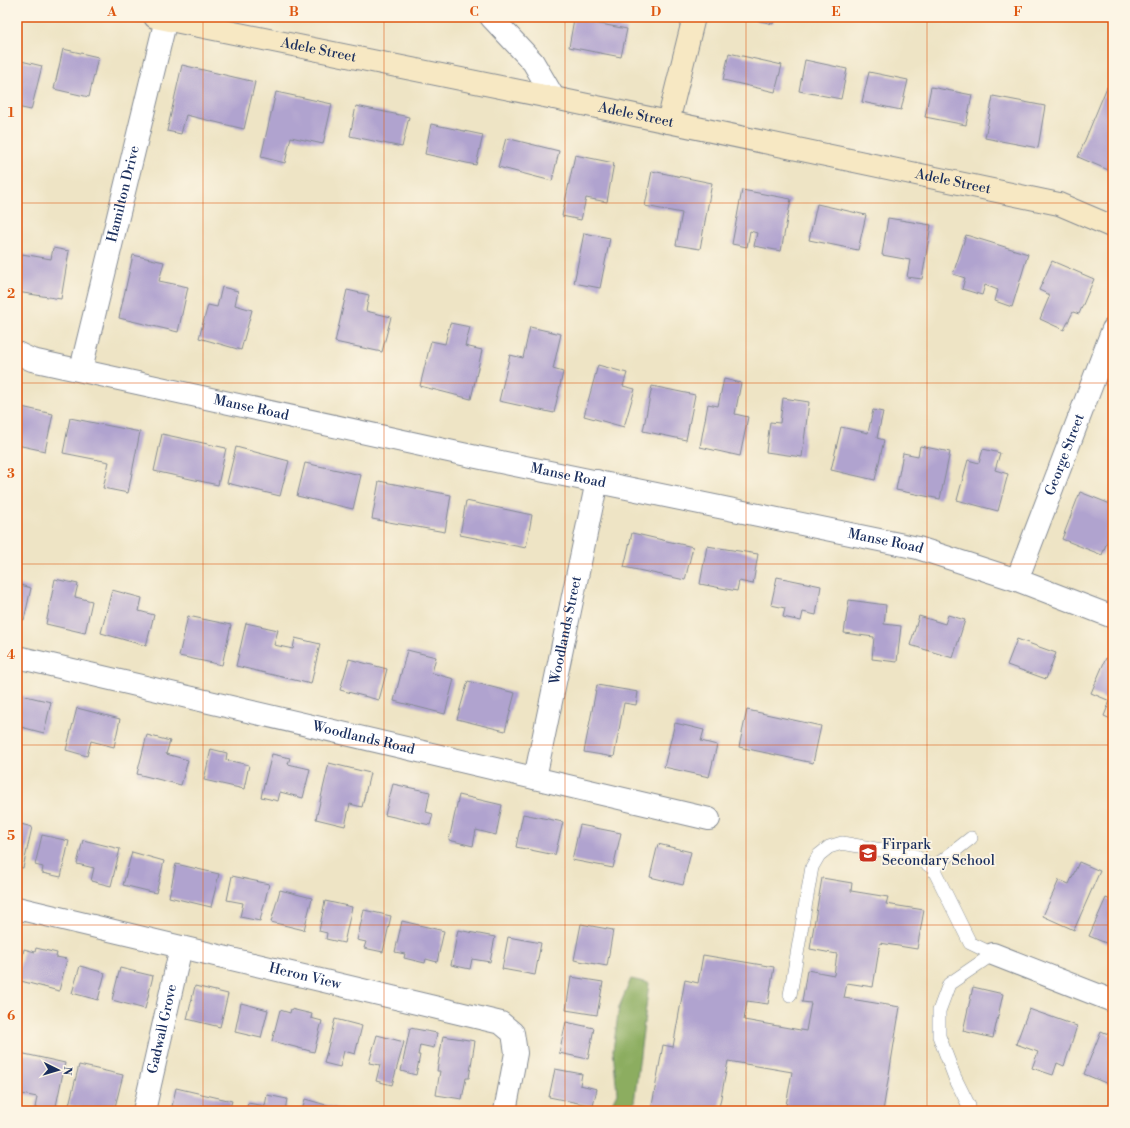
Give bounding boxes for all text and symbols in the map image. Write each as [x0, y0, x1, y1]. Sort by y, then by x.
text: A [106, 4, 117, 20]
text: B [289, 4, 299, 20]
text: C [469, 4, 479, 20]
text: D [651, 4, 661, 20]
text: E [831, 4, 841, 20]
text: F [1013, 4, 1023, 20]
street label: Adele Street [278, 34, 358, 67]
street label: Adele Street [596, 98, 675, 132]
text: 1 [8, 105, 15, 121]
street label: Hamilton Drive [103, 144, 144, 244]
street label: Adele Street [913, 165, 993, 198]
text: 2 [7, 286, 15, 302]
street label: Manse Road [212, 391, 291, 425]
street label: George Street [1041, 411, 1089, 498]
street label: Manse Road [529, 459, 607, 492]
text: 3 [7, 466, 15, 482]
street label: Manse Road [846, 525, 925, 558]
street label: Woodlands Street [546, 574, 586, 687]
text: 4 [7, 647, 16, 663]
street label: Woodlands Road [310, 717, 417, 759]
text: 5 [7, 828, 15, 844]
place label: Firpark Secondary School [882, 836, 995, 870]
school or university icon: Firpark Secondary School [857, 842, 879, 864]
street label: Heron View [267, 959, 343, 994]
street label: Gadwall Grove [144, 983, 181, 1076]
text: 6 [7, 1008, 15, 1024]
north arrow [38, 1050, 78, 1090]
text: N [60, 1066, 74, 1076]

